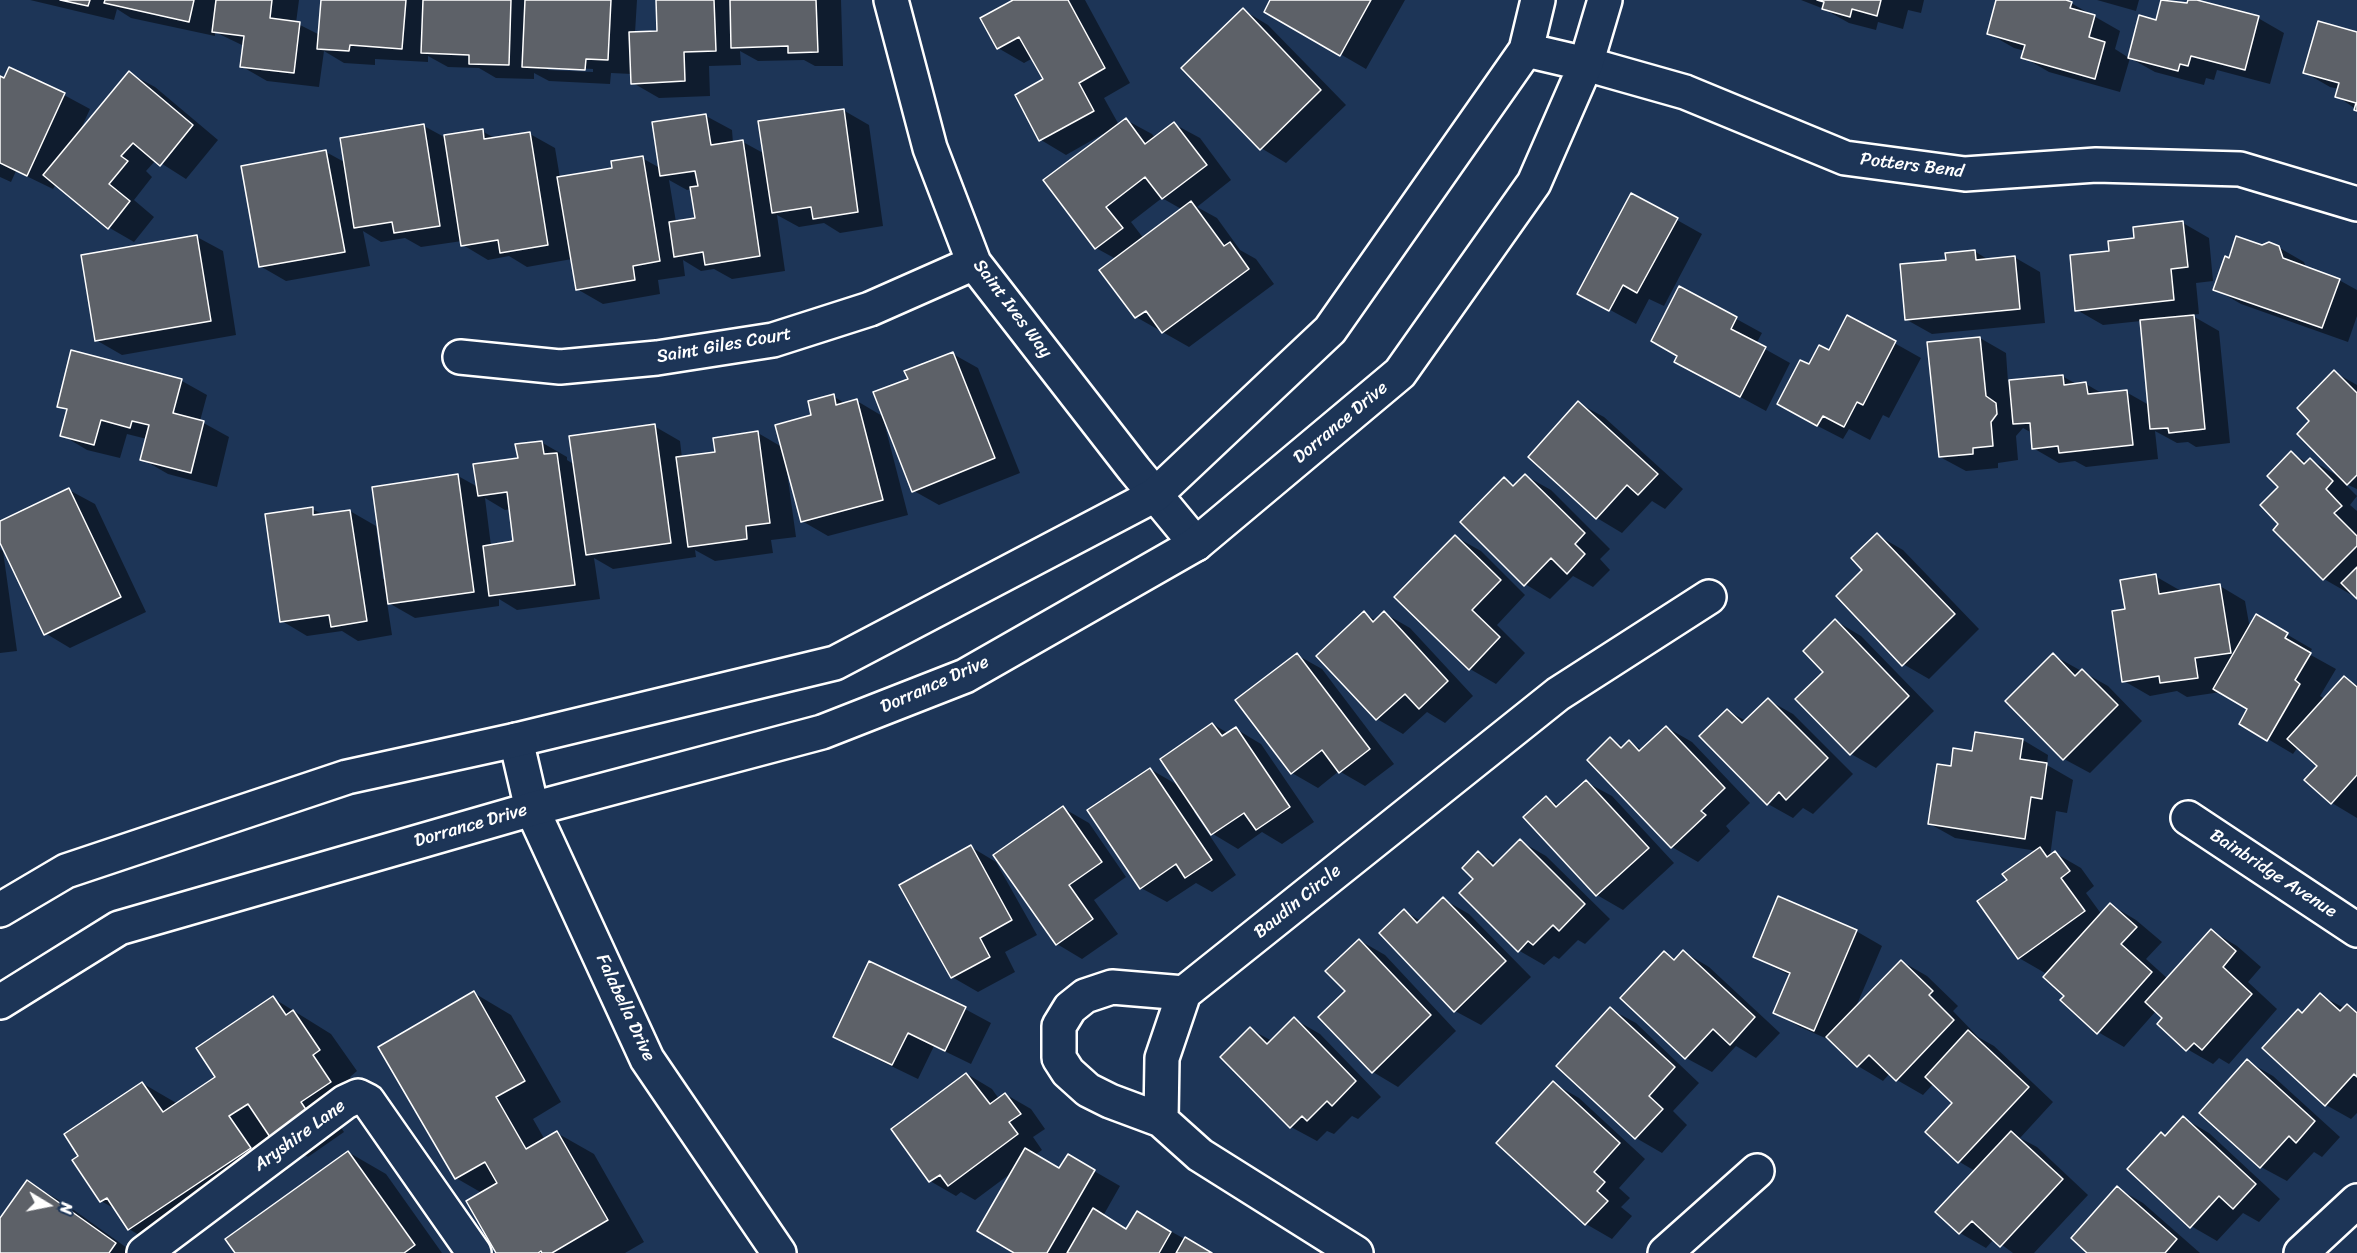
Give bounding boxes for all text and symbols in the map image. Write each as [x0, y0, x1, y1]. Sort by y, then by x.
street label: Potters Bend [1859, 149, 1965, 183]
street label: Saint Ives Way [968, 256, 1056, 362]
street label: Saint Giles Court [655, 324, 793, 368]
street label: Dorrance Drive [1289, 377, 1393, 469]
street label: Dorrance Drive [877, 651, 993, 719]
street label: Dorrance Drive [412, 800, 530, 852]
street label: Bainbridge Avenue [2205, 825, 2341, 923]
street label: Baudin Circle [1250, 860, 1346, 944]
street label: Falabella Drive [591, 951, 659, 1065]
street label: Aryshire Lane [250, 1096, 350, 1176]
north arrow [18, 1175, 78, 1235]
text: N [51, 1200, 81, 1216]

